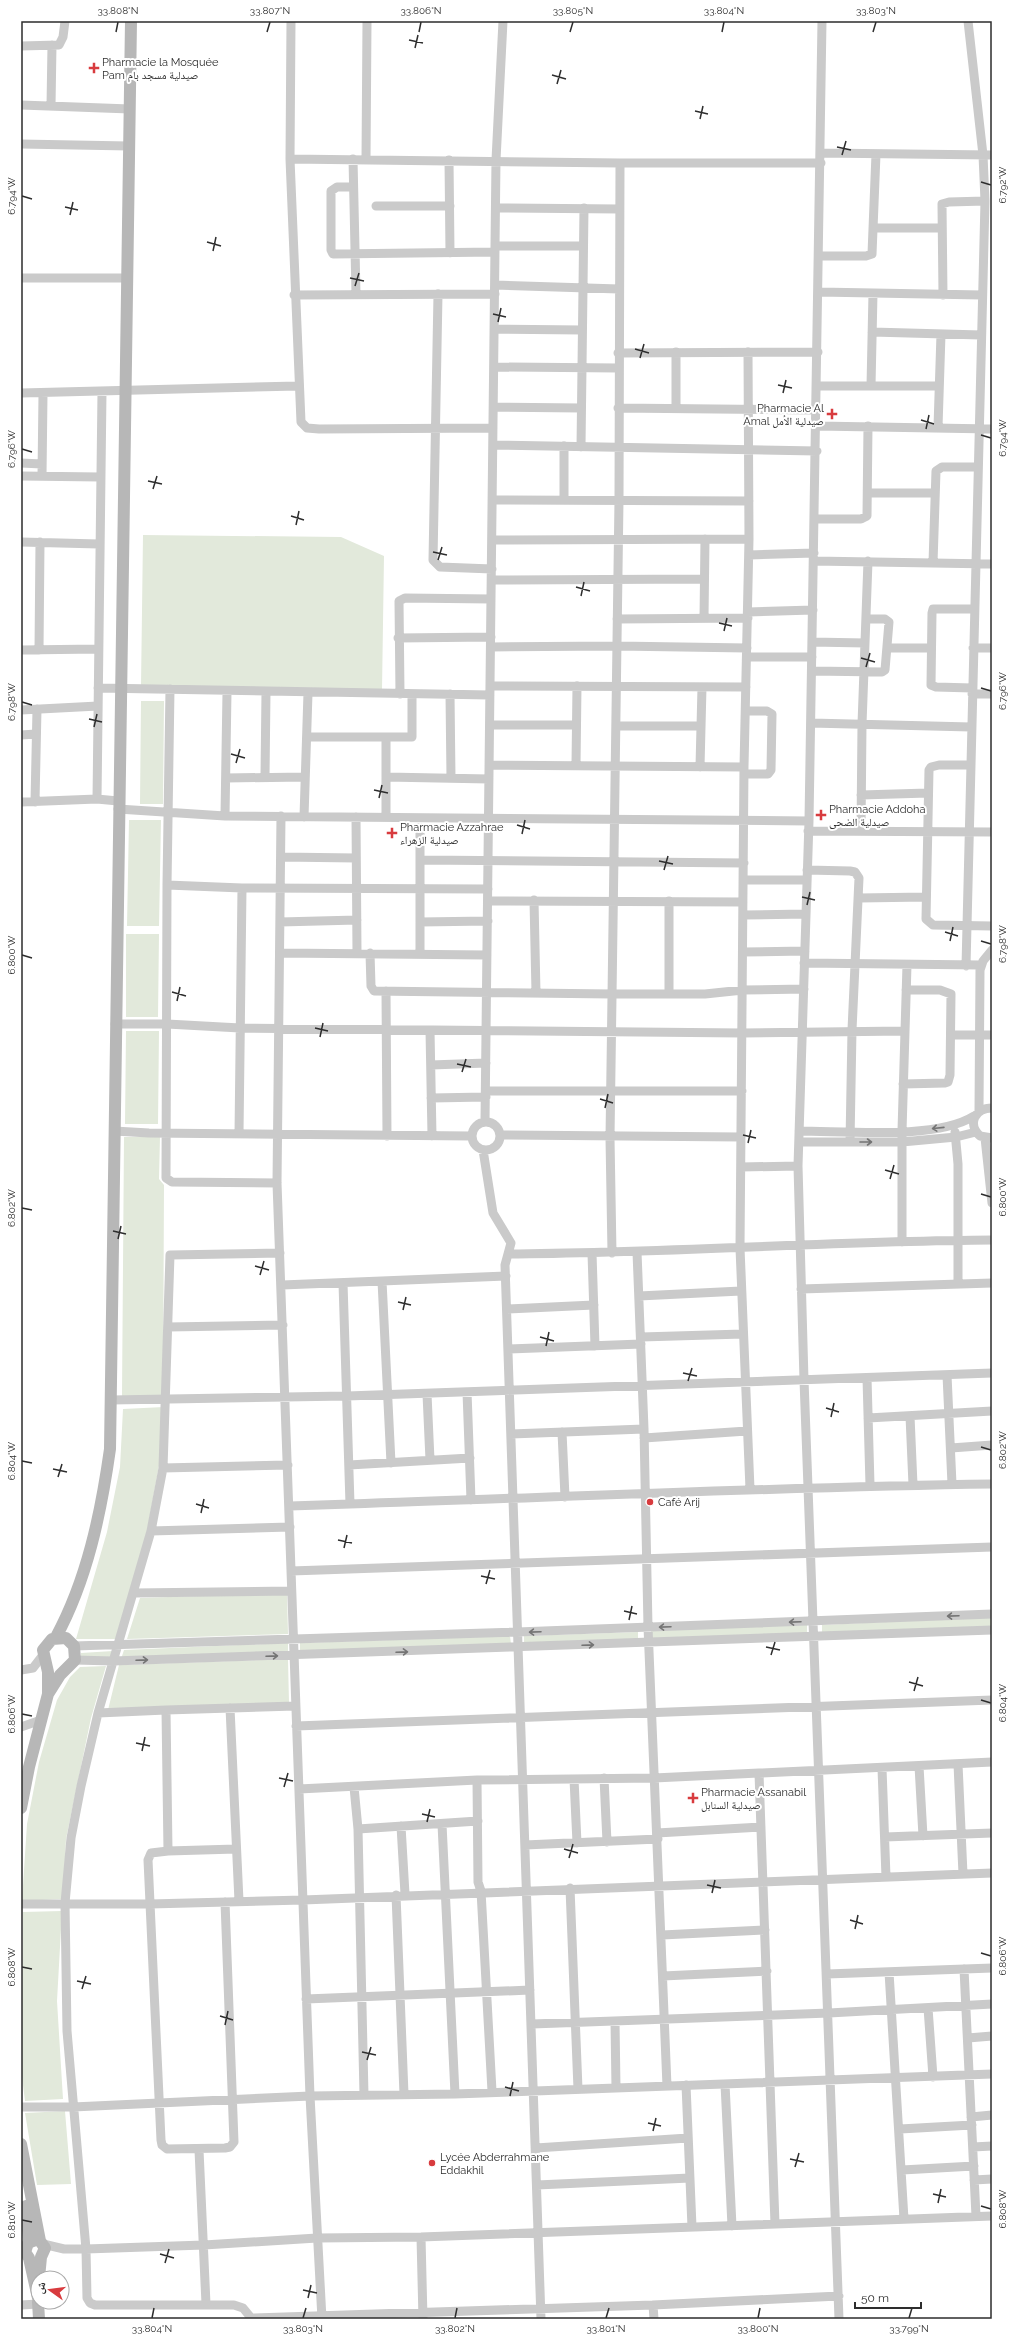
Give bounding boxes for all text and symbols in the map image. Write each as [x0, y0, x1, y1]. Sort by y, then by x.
text: 33.808°N [98, 5, 138, 16]
text: 33.807°N [250, 5, 290, 16]
text: 33.806°N [400, 5, 442, 16]
text: 33.805°N [553, 5, 593, 16]
text: 33.804°N [704, 5, 744, 16]
text: 33.803°N [856, 5, 896, 16]
place label: Pharmacie la Mosquée Pam صيدلية مسجد بام [102, 56, 219, 82]
marker: Pharmacie la Mosquée Pam صيدلية مسجد بام [89, 63, 99, 73]
text: 6.792°W [997, 166, 1008, 204]
text: 6.794°W [6, 177, 17, 215]
place label: Pharmacie Al Amal صيدلية الأمل [743, 402, 824, 428]
marker: Pharmacie Al Amal صيدلية الأمل [827, 409, 837, 419]
text: 6.794°W [997, 419, 1008, 457]
text: 6.796°W [6, 429, 17, 468]
text: 6.796°W [997, 671, 1008, 710]
text: 6.798°W [6, 683, 17, 721]
place label: Pharmacie Addoha صيدلية الضحى [829, 803, 925, 829]
marker: Pharmacie Addoha صيدلية الضحى [816, 810, 826, 820]
place label: Pharmacie Azzahrae صيدلية الزهراء [400, 821, 504, 847]
marker: Pharmacie Azzahrae صيدلية الزهراء [387, 828, 397, 838]
text: 6.798°W [997, 925, 1008, 963]
text: 6.800°W [6, 935, 17, 975]
one-way arrow [932, 1124, 945, 1132]
one-way arrow [859, 1138, 872, 1146]
text: 6.800°W [997, 1177, 1008, 1217]
text: 6.802°W [6, 1188, 17, 1227]
text: 6.802°W [997, 1430, 1008, 1469]
text: 6.804°W [6, 1441, 17, 1480]
place label: Café Arij [658, 1496, 700, 1509]
marker: Café Arij [645, 1497, 655, 1507]
one-way arrow [947, 1612, 960, 1619]
one-way arrow [789, 1618, 802, 1626]
one-way arrow [659, 1623, 672, 1631]
one-way arrow [529, 1628, 542, 1635]
one-way arrow [581, 1642, 594, 1649]
one-way arrow [395, 1648, 408, 1656]
one-way arrow [265, 1652, 278, 1660]
one-way arrow [135, 1657, 148, 1664]
text: 6.804°W [997, 1683, 1008, 1722]
text: 6.806°W [6, 1694, 17, 1734]
place label: Pharmacie Assanabil صيدلية السنابل [701, 1786, 806, 1812]
marker: Pharmacie Assanabil صيدلية السنابل [688, 1793, 698, 1803]
text: 6.806°W [997, 1936, 1008, 1976]
text: 6.808°W [6, 1947, 17, 1987]
place label: Lycée Abderrahmane Eddakhil [440, 2151, 550, 2177]
marker: Lycée Abderrahmane Eddakhil [427, 2158, 437, 2168]
text: 6.808°W [997, 2189, 1008, 2229]
text: 6.810°W [6, 2201, 17, 2239]
north arrow [30, 2270, 70, 2310]
text: ش [33, 2280, 50, 2295]
scale bar [855, 2284, 921, 2310]
text: 50 m [861, 2291, 889, 2305]
text: 33.804°N [132, 2323, 172, 2334]
text: 33.803°N [283, 2323, 323, 2334]
text: 33.802°N [435, 2323, 475, 2334]
text: 33.801°N [586, 2323, 626, 2334]
text: 33.800°N [738, 2323, 778, 2334]
text: 33.799°N [889, 2323, 929, 2334]

